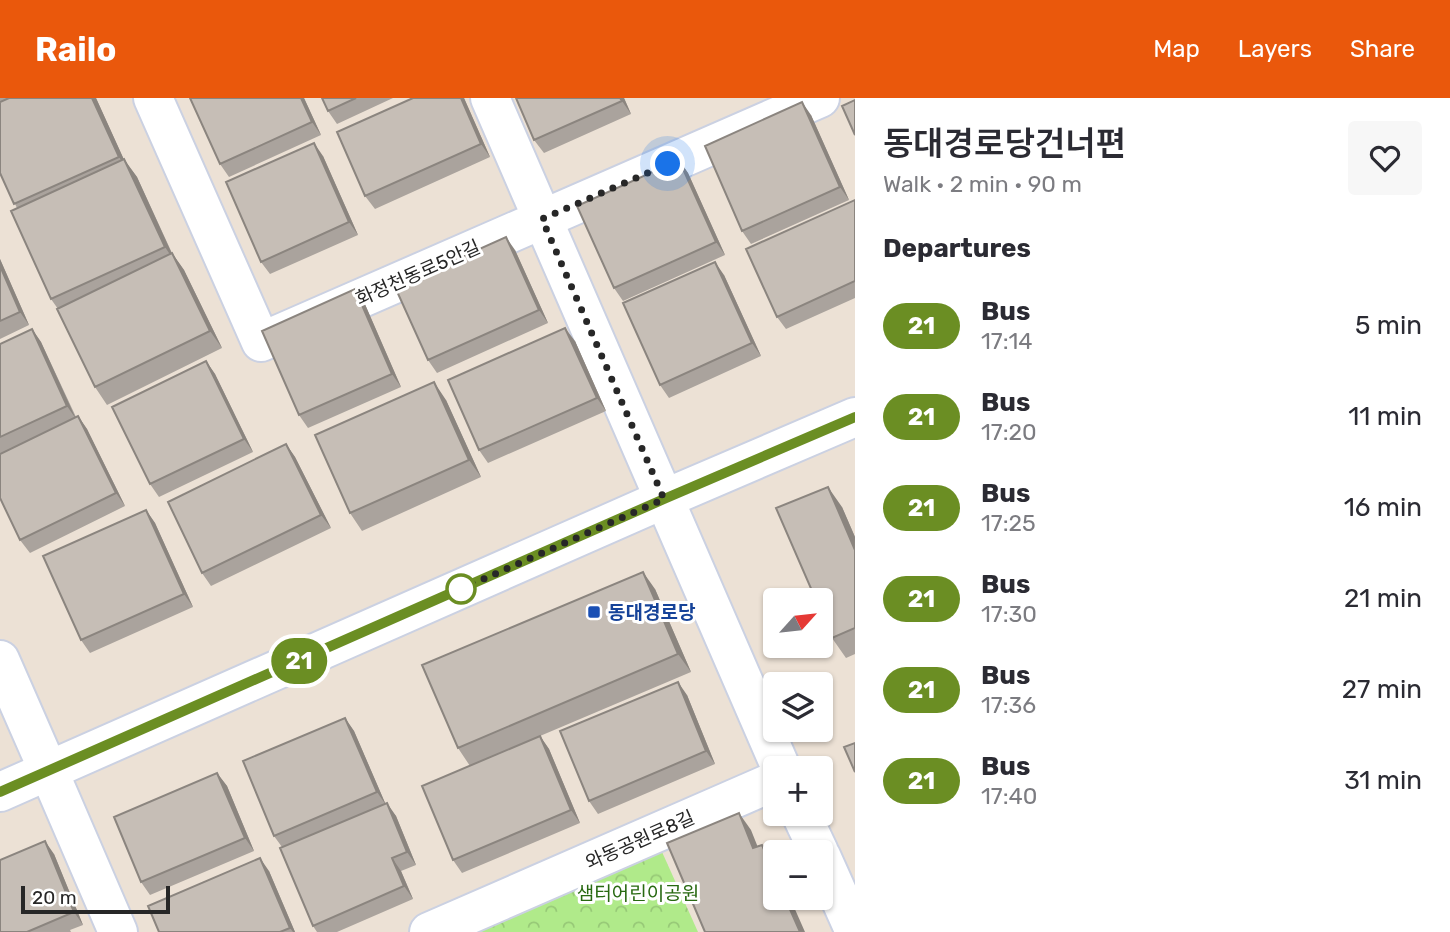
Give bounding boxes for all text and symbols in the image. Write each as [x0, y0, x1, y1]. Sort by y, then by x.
text: Railo [35, 30, 116, 69]
text: Map [1153, 35, 1200, 63]
text: Layers [1238, 35, 1312, 63]
text: Share [1350, 35, 1415, 63]
button: heart [1348, 121, 1422, 195]
text: 동대경로당건너편 [883, 124, 1126, 163]
your location [650, 146, 685, 181]
text: Walk · 2 min · 90 m [883, 170, 1082, 198]
text: Departures [883, 233, 1031, 264]
street label: 화정천동로5안길 [352, 235, 484, 311]
text: Bus [981, 296, 1030, 327]
text: 5 min [1355, 310, 1422, 341]
text: 21 [908, 312, 935, 340]
text: 17:14 [981, 327, 1033, 355]
text: Bus [981, 387, 1030, 418]
text: 11 min [1348, 401, 1422, 432]
text: 21 [908, 403, 935, 431]
text: 17:20 [981, 418, 1037, 446]
text: Bus [981, 478, 1030, 509]
text: 16 min [1344, 492, 1422, 523]
text: 21 [908, 494, 935, 522]
text: 17:25 [981, 509, 1036, 537]
text: Bus [981, 569, 1030, 600]
unlabelled marker [446, 574, 476, 604]
text: 21 min [1344, 583, 1422, 614]
text: 21 [908, 585, 935, 613]
north arrow [763, 588, 833, 658]
map controls [763, 588, 833, 910]
text: 17:30 [981, 600, 1037, 628]
place label: 동대경로당 [608, 601, 696, 624]
marker: 동대경로당 [586, 604, 602, 620]
line badge: 21 [268, 638, 330, 684]
text: 21 [285, 647, 313, 675]
text: Bus [981, 660, 1030, 691]
button: layers [763, 672, 833, 742]
text: 27 min [1342, 674, 1422, 705]
text: 21 [908, 676, 935, 704]
text: 17:36 [981, 691, 1036, 719]
text: Bus [981, 751, 1030, 782]
button: + [763, 756, 833, 826]
text: 31 min [1344, 765, 1422, 796]
text: 21 [908, 767, 935, 795]
text: 17:40 [981, 782, 1037, 810]
street label: 와동공원로8길 [582, 806, 698, 874]
button: − [763, 840, 833, 910]
park label: 샘터어린이공원 [577, 882, 699, 905]
scale bar [21, 883, 170, 915]
text: 20 m [32, 886, 77, 909]

